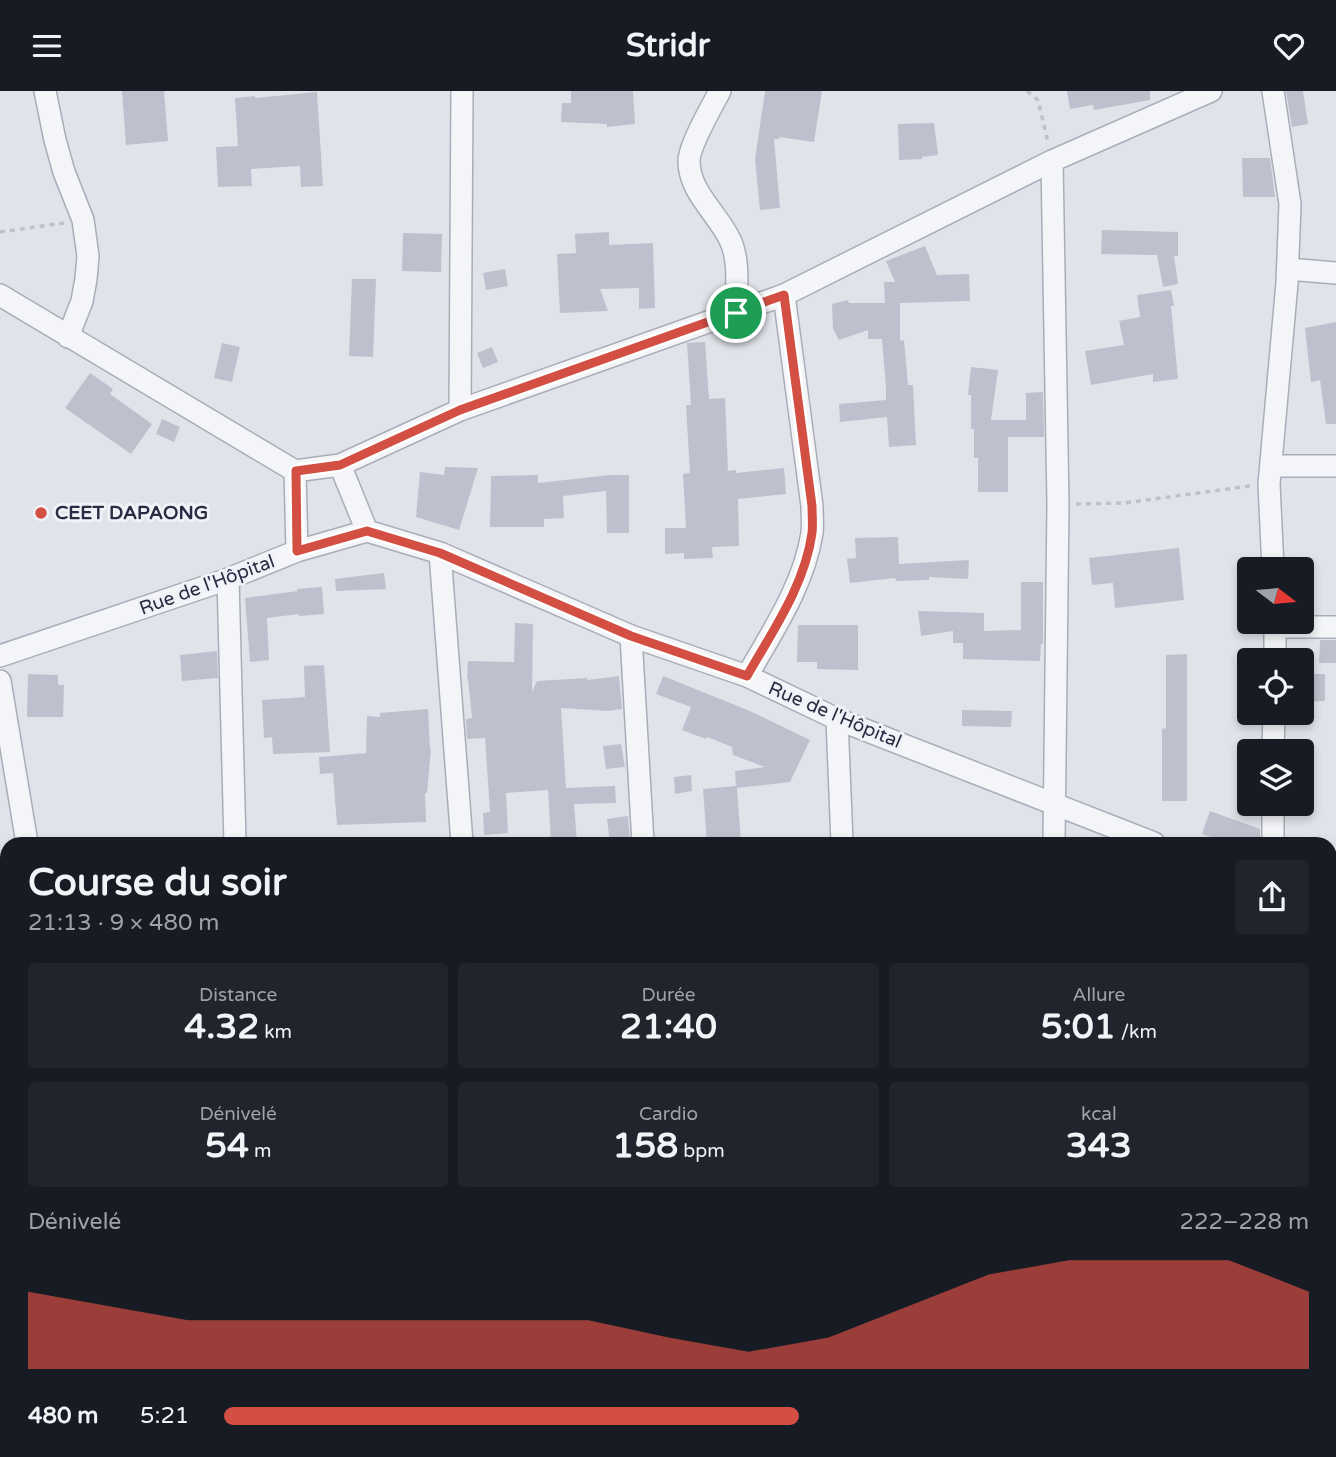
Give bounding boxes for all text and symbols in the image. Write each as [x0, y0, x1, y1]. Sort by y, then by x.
icon: menu [28, 27, 66, 65]
text: Stridr [626, 27, 710, 65]
icon: heart [1270, 27, 1308, 65]
pin [706, 283, 766, 343]
icon: arrive [717, 294, 755, 332]
place label: CEET DAPAONG [55, 502, 208, 524]
marker: CEET DAPAONG [33, 505, 49, 521]
street label: Rue de l'Hôpital [136, 550, 278, 620]
north arrow [1237, 557, 1314, 633]
map controls [1237, 557, 1314, 816]
button: locate [1237, 648, 1314, 725]
street label: Rue de l'Hôpital [765, 677, 905, 753]
button: layers [1237, 739, 1314, 816]
text: Course du soir [28, 860, 287, 906]
button: share [1235, 860, 1309, 934]
text: 21:13 · 9 × 480 m [28, 909, 219, 937]
text: Distance [199, 984, 277, 1006]
text: Durée [641, 984, 696, 1006]
text: Allure [1072, 984, 1125, 1006]
text: 4.32 [184, 1006, 259, 1048]
text: 21:40 [620, 1006, 717, 1048]
text: 5:01 [1041, 1006, 1116, 1048]
text: km [259, 1021, 292, 1043]
text: /km [1116, 1021, 1157, 1043]
text: Dénivelé [200, 1103, 277, 1125]
text: Cardio [639, 1103, 698, 1125]
text: kcal [1081, 1103, 1117, 1125]
text: 54 [205, 1125, 249, 1167]
text: 158 [612, 1125, 678, 1167]
text: 343 [1066, 1125, 1132, 1167]
text: m [249, 1140, 271, 1162]
text: bpm [678, 1140, 725, 1162]
text: Dénivelé [28, 1208, 121, 1236]
text: 222–228 m [1180, 1208, 1309, 1236]
text: 480 m [28, 1402, 98, 1430]
text: 5:21 [140, 1402, 189, 1430]

